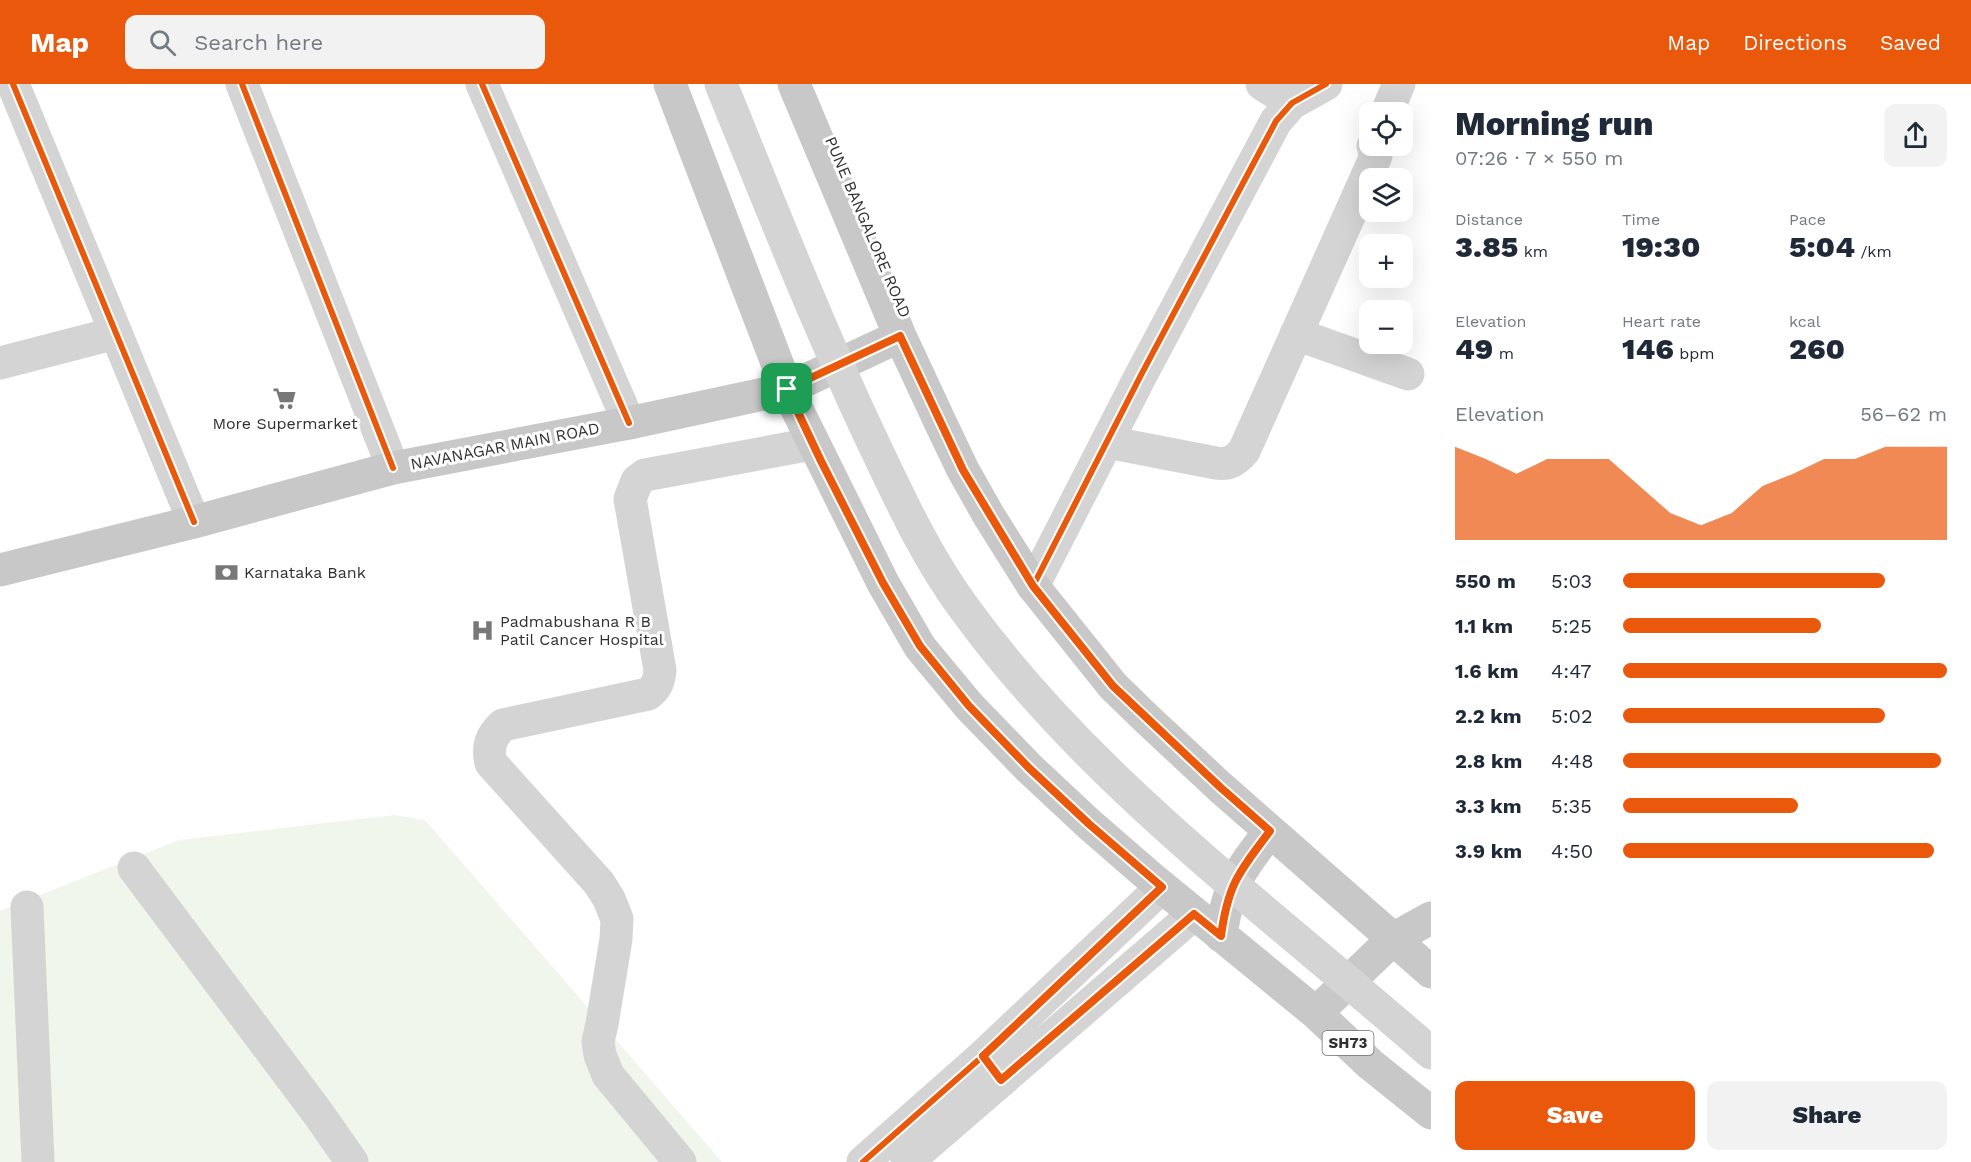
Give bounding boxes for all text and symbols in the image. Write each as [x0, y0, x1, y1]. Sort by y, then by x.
search box [125, 15, 545, 69]
text: Map [30, 26, 89, 59]
icon: search [146, 26, 179, 59]
text: Search here [194, 30, 323, 55]
text: Map [1667, 30, 1710, 55]
text: Directions [1743, 30, 1847, 55]
text: Saved [1880, 30, 1941, 55]
map controls [1359, 102, 1413, 354]
button: locate [1359, 102, 1413, 156]
text: Morning run [1455, 104, 1654, 143]
button: share [1884, 104, 1947, 167]
street label: PUNE BANGALORE ROAD [821, 134, 915, 320]
text: 07:26 · 7 × 550 m [1455, 146, 1623, 170]
button: layers [1359, 168, 1413, 222]
text: Distance [1455, 210, 1523, 229]
text: Time [1622, 210, 1660, 229]
text: Pace [1789, 210, 1826, 229]
text: 3.85 [1455, 229, 1518, 264]
text: 19:30 [1622, 229, 1700, 264]
text: 5:04 [1789, 229, 1855, 264]
button: + [1359, 234, 1413, 288]
text: km [1518, 242, 1548, 261]
text: /km [1855, 242, 1892, 261]
button: − [1359, 300, 1413, 354]
text: Elevation [1455, 312, 1526, 331]
text: Heart rate [1622, 312, 1701, 331]
text: kcal [1789, 312, 1821, 331]
text: 49 [1455, 331, 1493, 366]
text: 146 [1622, 331, 1674, 366]
text: 260 [1789, 331, 1845, 366]
text: m [1493, 344, 1514, 363]
text: bpm [1674, 344, 1715, 363]
pin [761, 363, 812, 414]
icon: arrive [770, 372, 803, 405]
supermarket icon: More Supermarket [272, 385, 298, 411]
text: Elevation [1455, 402, 1544, 426]
text: 56–62 m [1860, 402, 1947, 426]
place label: More Supermarket [212, 414, 358, 433]
street label: NAVANAGAR MAIN ROAD [409, 418, 601, 474]
bank icon: Karnataka Bank [213, 559, 239, 585]
place label: Karnataka Bank [244, 563, 366, 582]
text: 550 m [1455, 569, 1516, 593]
text: 5:03 [1551, 569, 1592, 593]
place label: Padmabushana R B Patil Cancer Hospital [500, 612, 664, 649]
text: 1.1 km [1455, 614, 1513, 638]
text: 5:25 [1551, 614, 1592, 638]
hospital icon: Padmabushana R B Patil Cancer Hospital [469, 617, 495, 643]
text: 1.6 km [1455, 659, 1519, 683]
text: 4:47 [1551, 659, 1592, 683]
text: 2.2 km [1455, 704, 1522, 728]
text: 5:02 [1551, 704, 1593, 728]
text: 2.8 km [1455, 749, 1522, 773]
text: 4:48 [1551, 749, 1594, 773]
text: 3.3 km [1455, 794, 1522, 818]
text: 5:35 [1551, 794, 1592, 818]
text: 3.9 km [1455, 839, 1522, 863]
text: 4:50 [1551, 839, 1593, 863]
road number: SH73 [1322, 1031, 1374, 1055]
button: Save [1455, 1081, 1695, 1150]
button: Share [1707, 1081, 1947, 1150]

